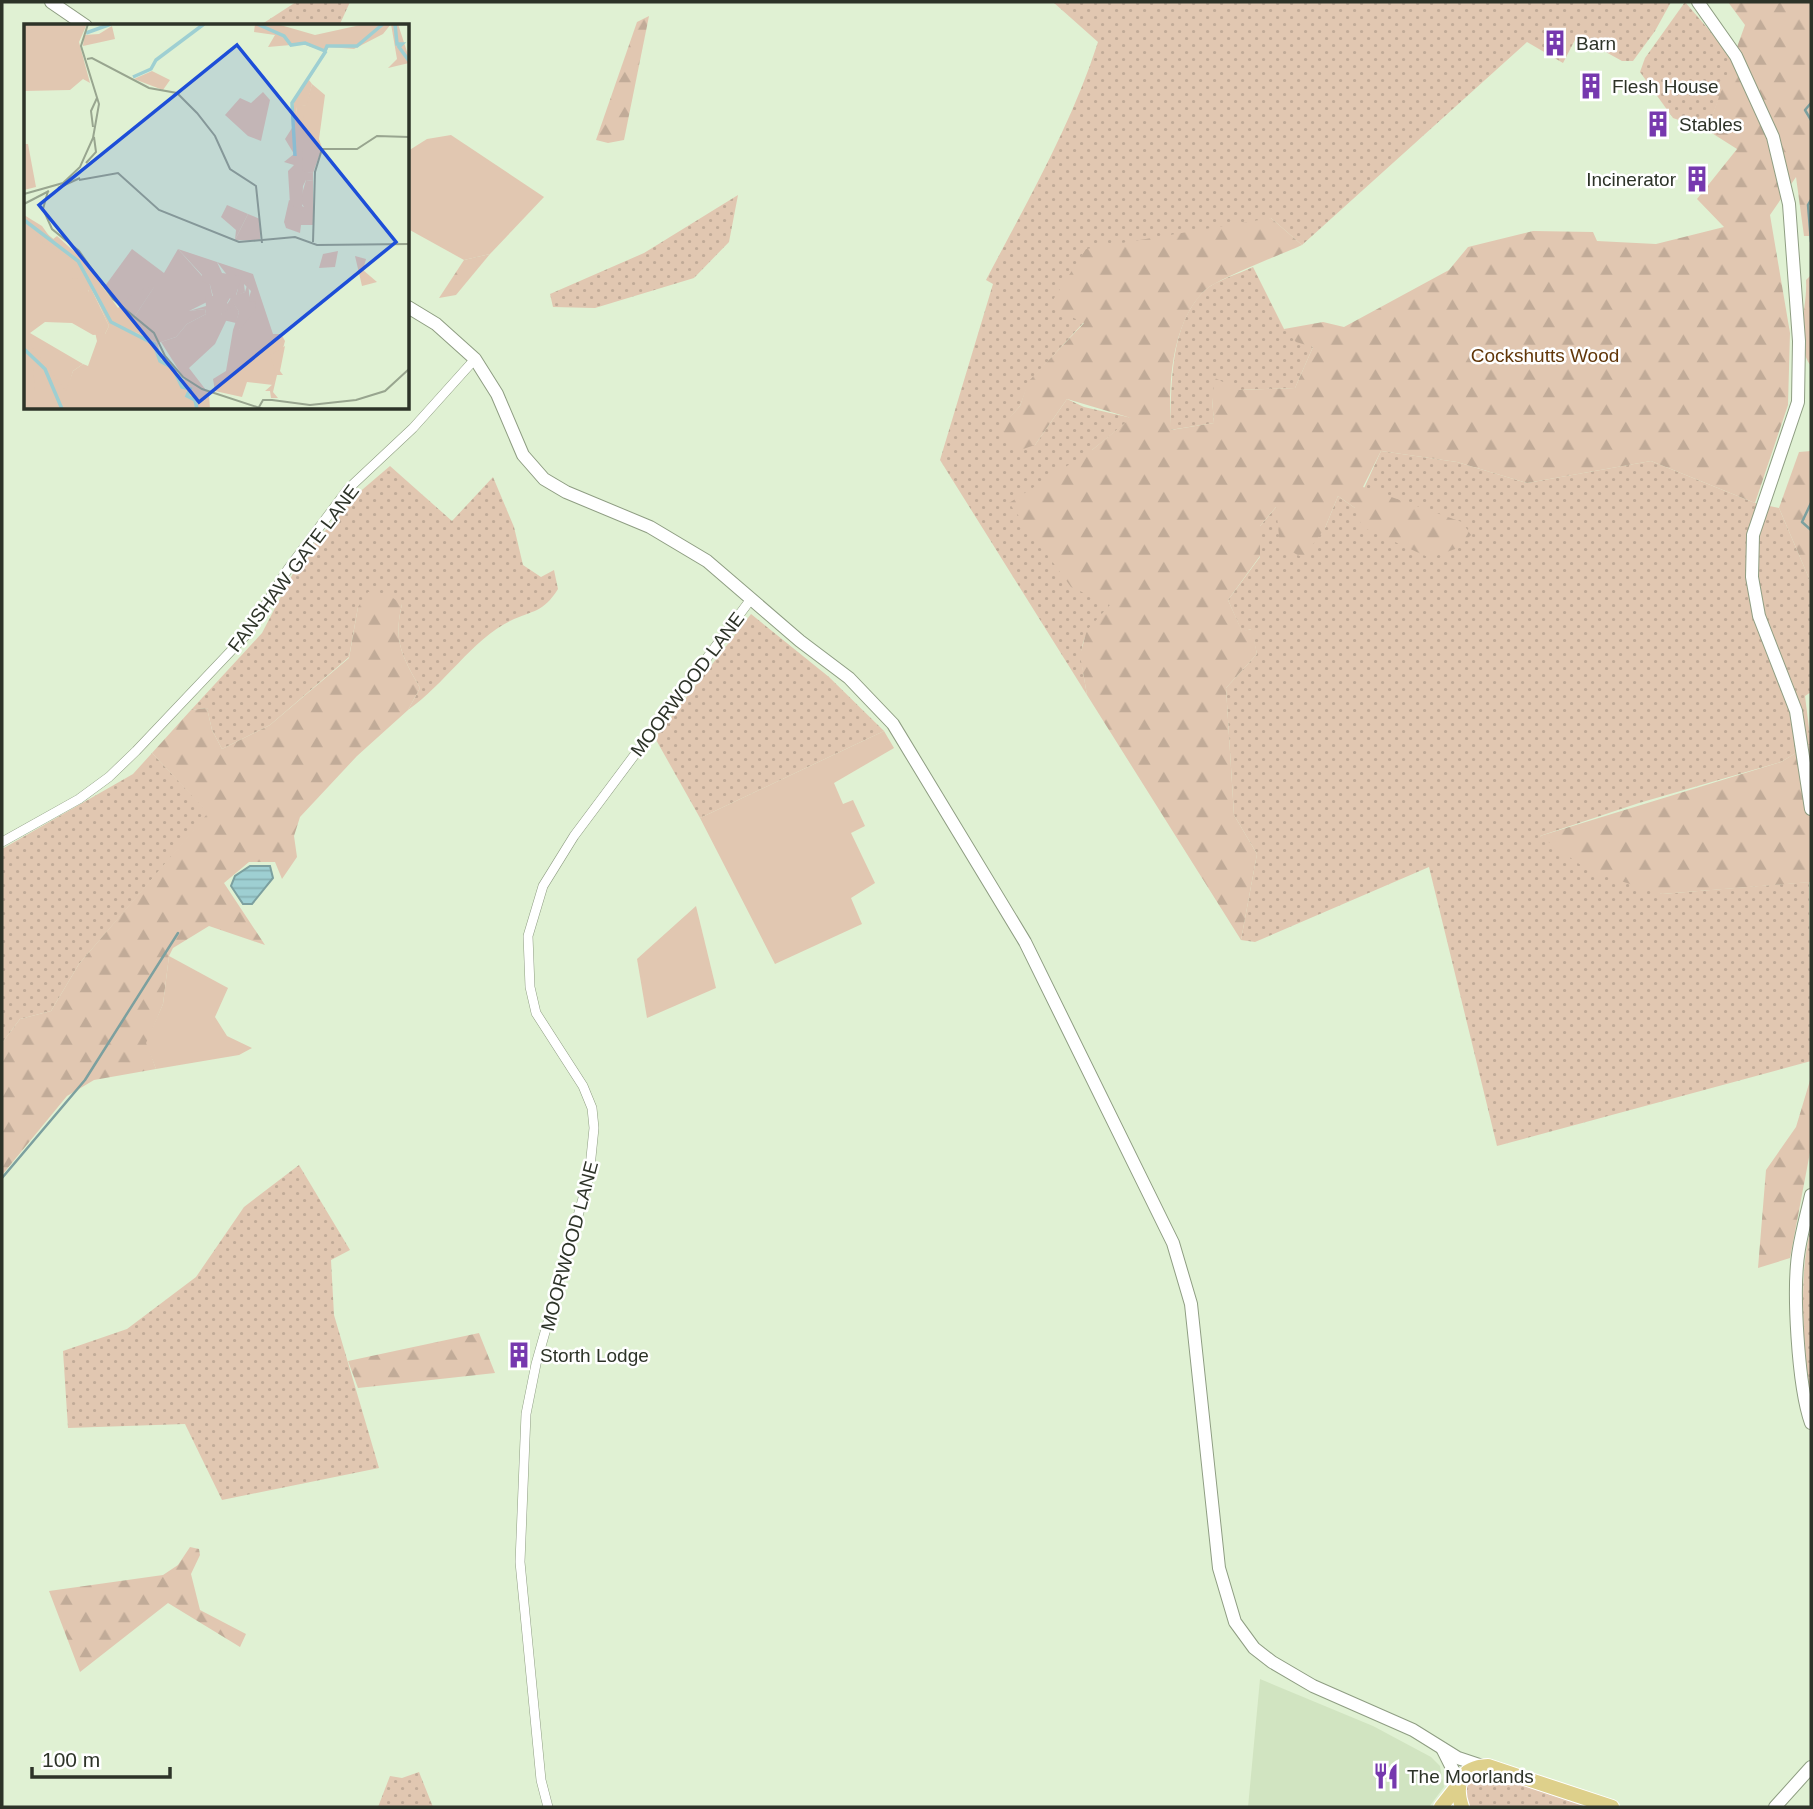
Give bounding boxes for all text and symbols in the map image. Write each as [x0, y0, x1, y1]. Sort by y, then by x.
inset map [24, 24, 410, 410]
building icon: Barn [1540, 28, 1570, 58]
place label: Barn [1576, 33, 1616, 54]
building icon: Flesh House [1576, 71, 1606, 101]
place label: Flesh House [1612, 76, 1719, 97]
building icon: Stables [1643, 109, 1673, 139]
place label: Stables [1679, 114, 1742, 135]
building icon: Incinerator [1682, 164, 1712, 194]
place label: Incinerator [1586, 169, 1677, 190]
park label: Cockshutts Wood [1471, 345, 1619, 366]
street label: FANSHAW GATE LANE [224, 481, 363, 656]
street label: MOORWOOD LANE [626, 608, 748, 760]
street label: MOORWOOD LANE [537, 1159, 602, 1333]
building icon: Storth Lodge [504, 1340, 534, 1370]
place label: Storth Lodge [540, 1345, 649, 1366]
scale bar [32, 1736, 170, 1780]
text: 100 m [42, 1748, 100, 1771]
restaurant icon: The Moorlands [1371, 1761, 1401, 1791]
place label: The Moorlands [1407, 1766, 1534, 1787]

